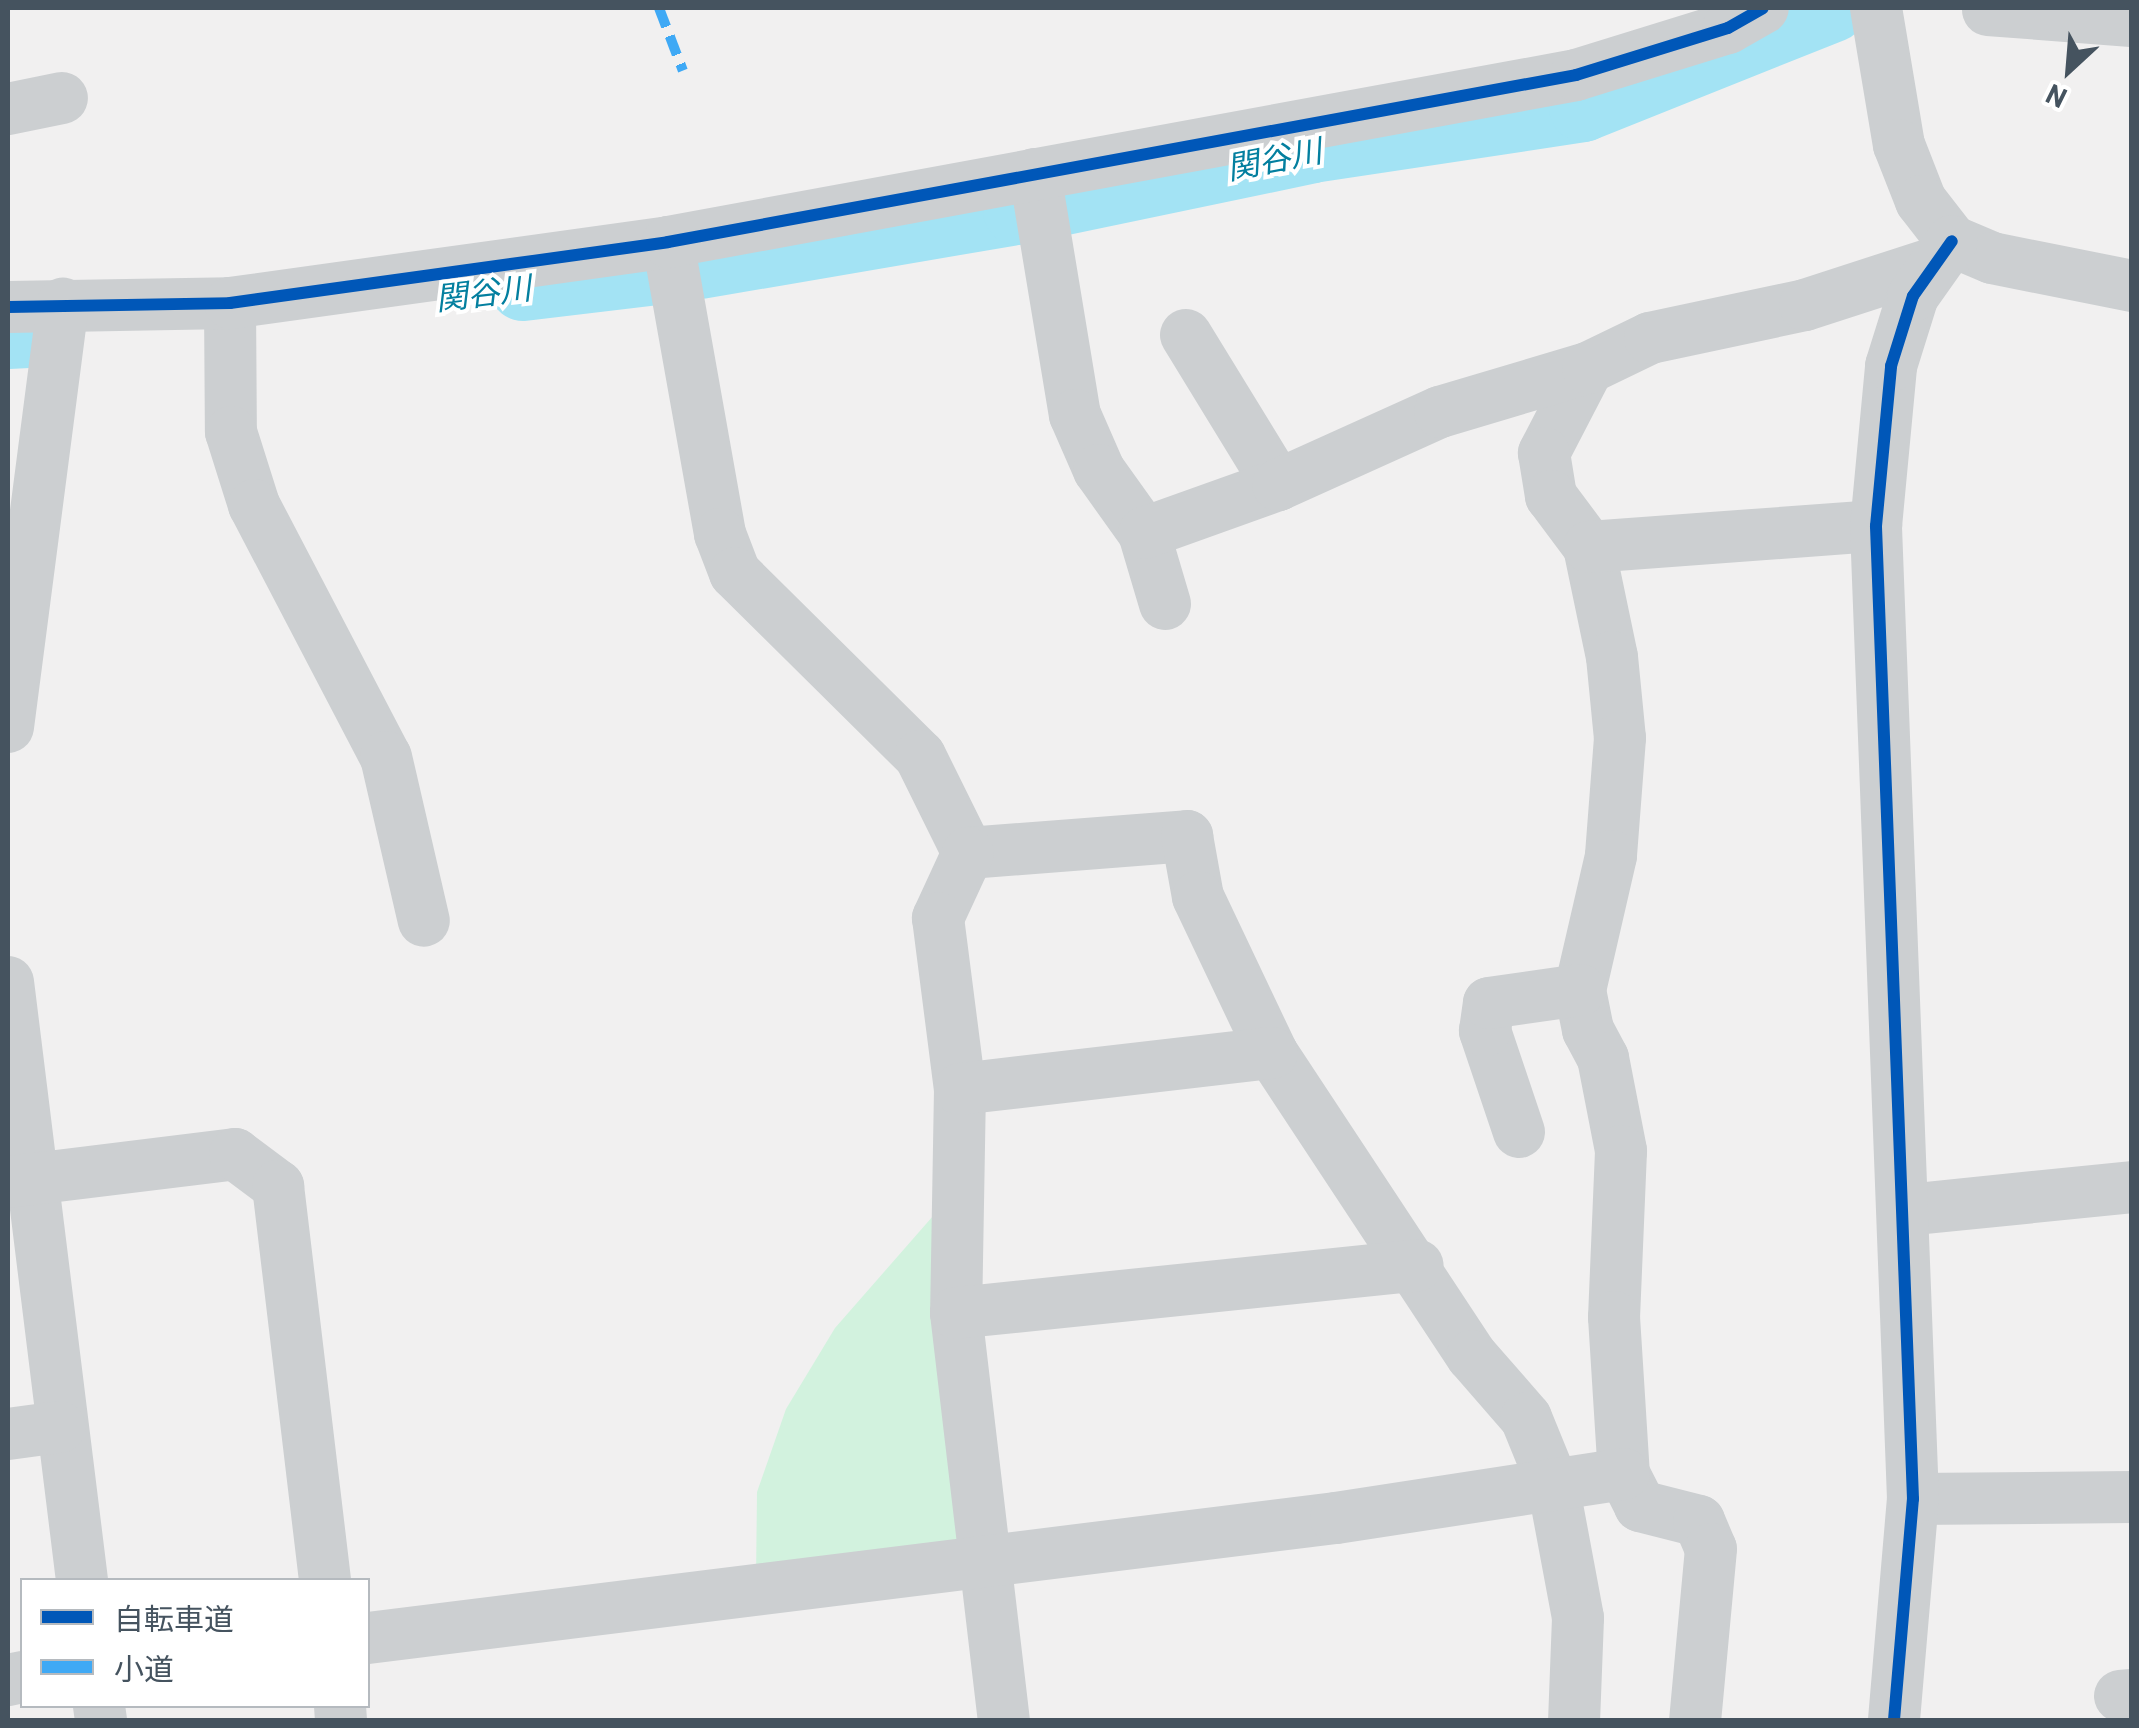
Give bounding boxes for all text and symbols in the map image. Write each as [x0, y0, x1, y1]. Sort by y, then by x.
north arrow [2019, 20, 2119, 120]
text: N [2040, 78, 2072, 116]
water label: 関谷川 [1223, 130, 1325, 186]
water label: 関谷川 [433, 267, 533, 317]
legend [20, 1578, 370, 1708]
text: 自転車道 [114, 1600, 234, 1636]
text: 小道 [114, 1650, 174, 1686]

